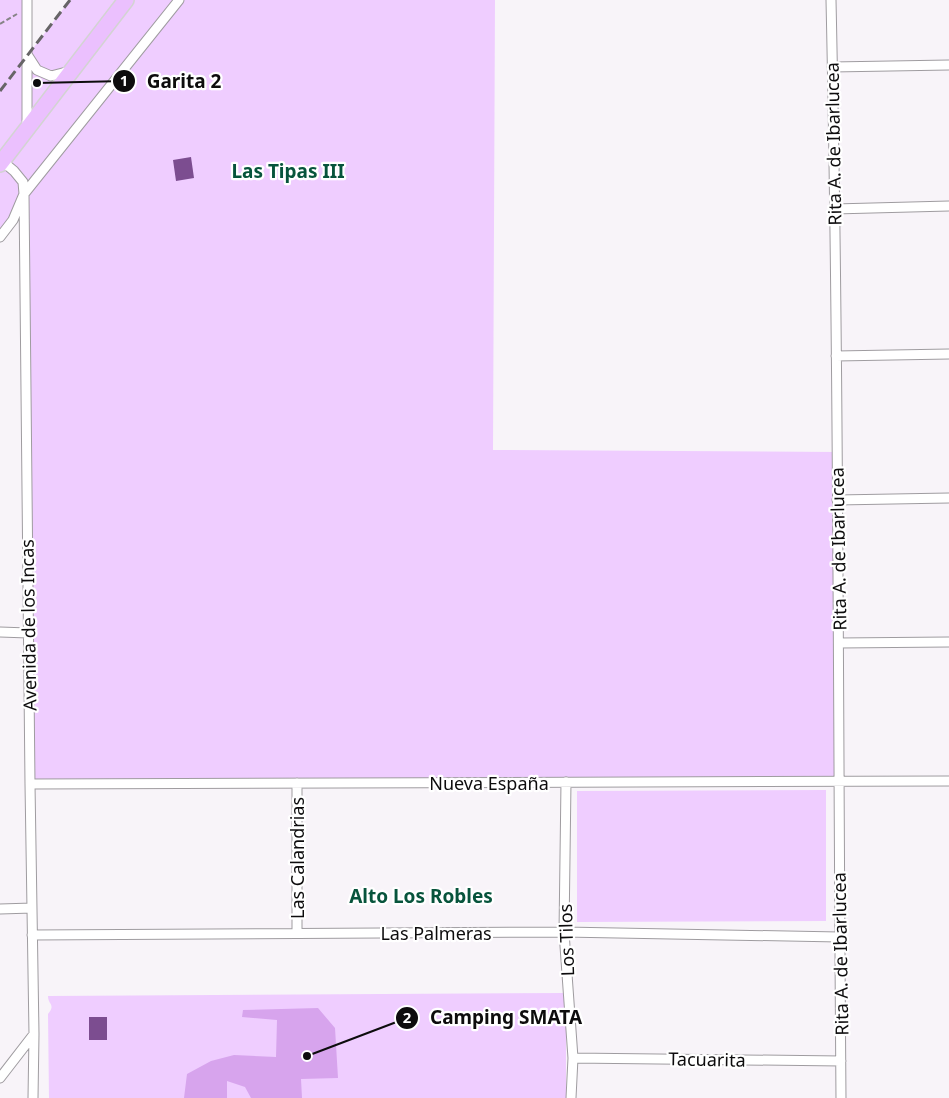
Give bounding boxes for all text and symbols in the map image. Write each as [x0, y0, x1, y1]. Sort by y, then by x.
street label: Rita A. de Ibarlucea [820, 62, 846, 226]
callout: Garita 2 [111, 64, 231, 98]
text: Garita 2 [147, 68, 222, 94]
text: 1 [120, 70, 128, 90]
district label: Las Tipas III [231, 158, 345, 184]
street label: Rita A. de Ibarlucea [825, 467, 851, 631]
street label: Avenida de los Incas [15, 539, 41, 711]
street label: Nueva España [429, 771, 549, 795]
street label: Las Calandrias [285, 797, 309, 919]
street label: Rita A. de Ibarlucea [827, 872, 853, 1036]
district label: Alto Los Robles [349, 883, 493, 909]
street label: Los Tilos [553, 903, 579, 977]
street label: Las Palmeras [380, 921, 492, 945]
callout: Camping SMATA [395, 1001, 592, 1035]
text: Camping SMATA [430, 1004, 583, 1030]
text: 2 [403, 1007, 412, 1027]
street label: Tacuarita [668, 1046, 746, 1072]

